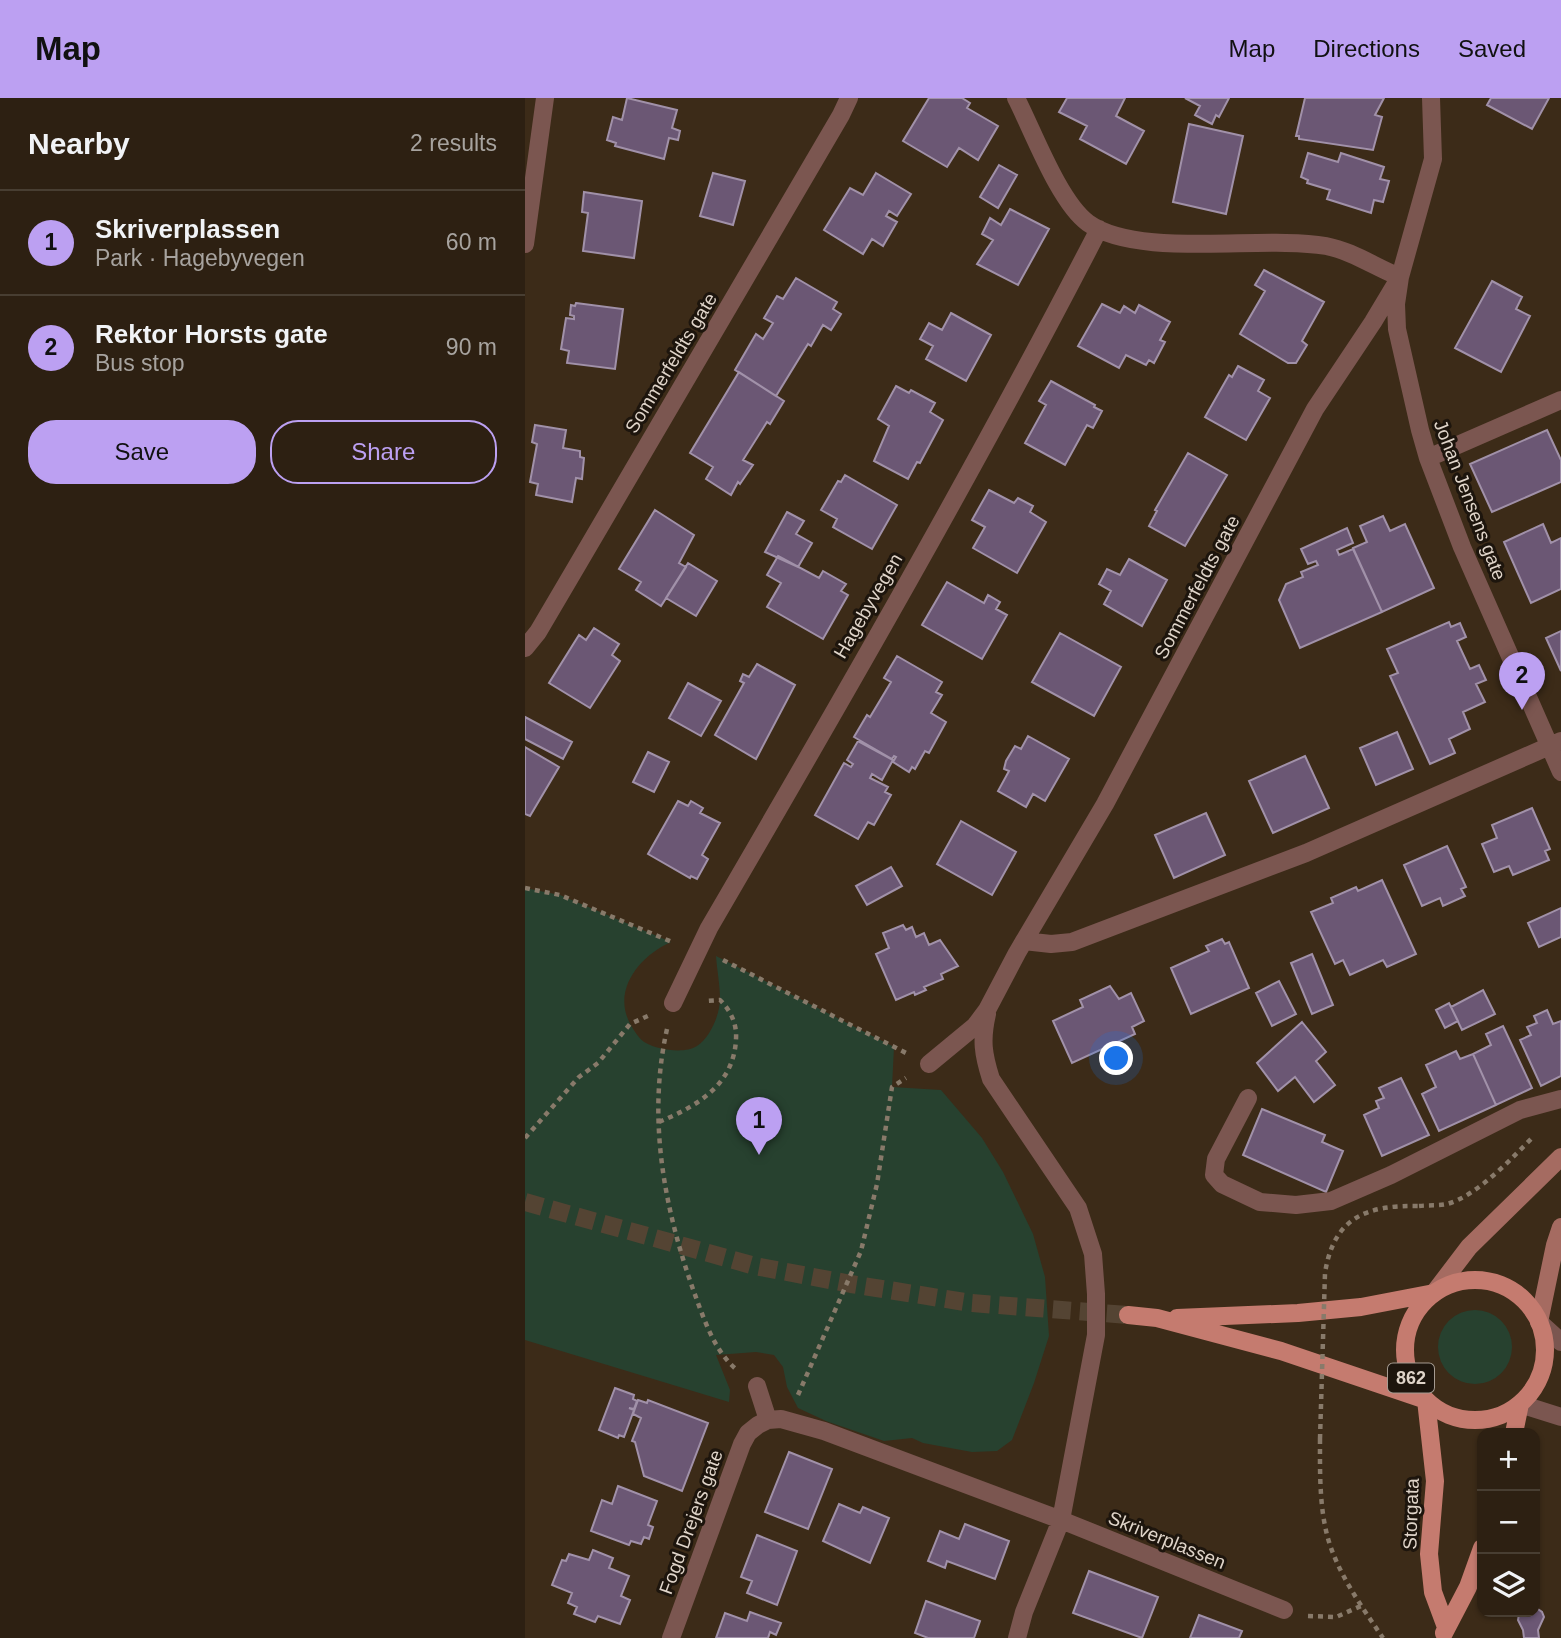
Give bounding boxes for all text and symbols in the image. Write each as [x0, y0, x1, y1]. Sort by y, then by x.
text: Map [35, 30, 101, 67]
text: Map [1229, 35, 1275, 62]
text: Directions [1313, 35, 1420, 62]
text: Saved [1458, 35, 1526, 62]
text: Nearby [28, 127, 130, 160]
text: 2 results [410, 130, 497, 156]
text: Skriverplassen [95, 214, 280, 244]
text: 1 [45, 229, 57, 255]
text: 60 m [446, 229, 497, 255]
text: Park · Hagebyvegen [95, 245, 305, 271]
street label: Sommerfeldts gate [621, 289, 721, 437]
text: Rektor Horsts gate [95, 319, 328, 349]
text: 2 [45, 334, 57, 360]
text: 90 m [446, 334, 497, 360]
text: Bus stop [95, 350, 185, 376]
street label: Johan Jensens gate [1430, 417, 1510, 583]
button: Save [28, 420, 256, 484]
button: Share [270, 420, 497, 484]
street label: Sommerfeldts gate [1150, 512, 1244, 662]
street label: Hagebyvegen [830, 550, 906, 662]
pin: 2 [1499, 652, 1545, 710]
your location [1099, 1041, 1133, 1075]
pin: 1 [736, 1097, 782, 1155]
road number: 862 [1388, 1364, 1434, 1392]
map controls [1477, 1428, 1540, 1617]
button: + [1477, 1428, 1540, 1491]
street label: Fogd Drejers gate [655, 1447, 727, 1597]
street label: Storgata [1399, 1477, 1423, 1550]
button: − [1477, 1491, 1540, 1554]
street label: Skriverplassen [1105, 1507, 1229, 1573]
button: layers [1477, 1554, 1540, 1617]

